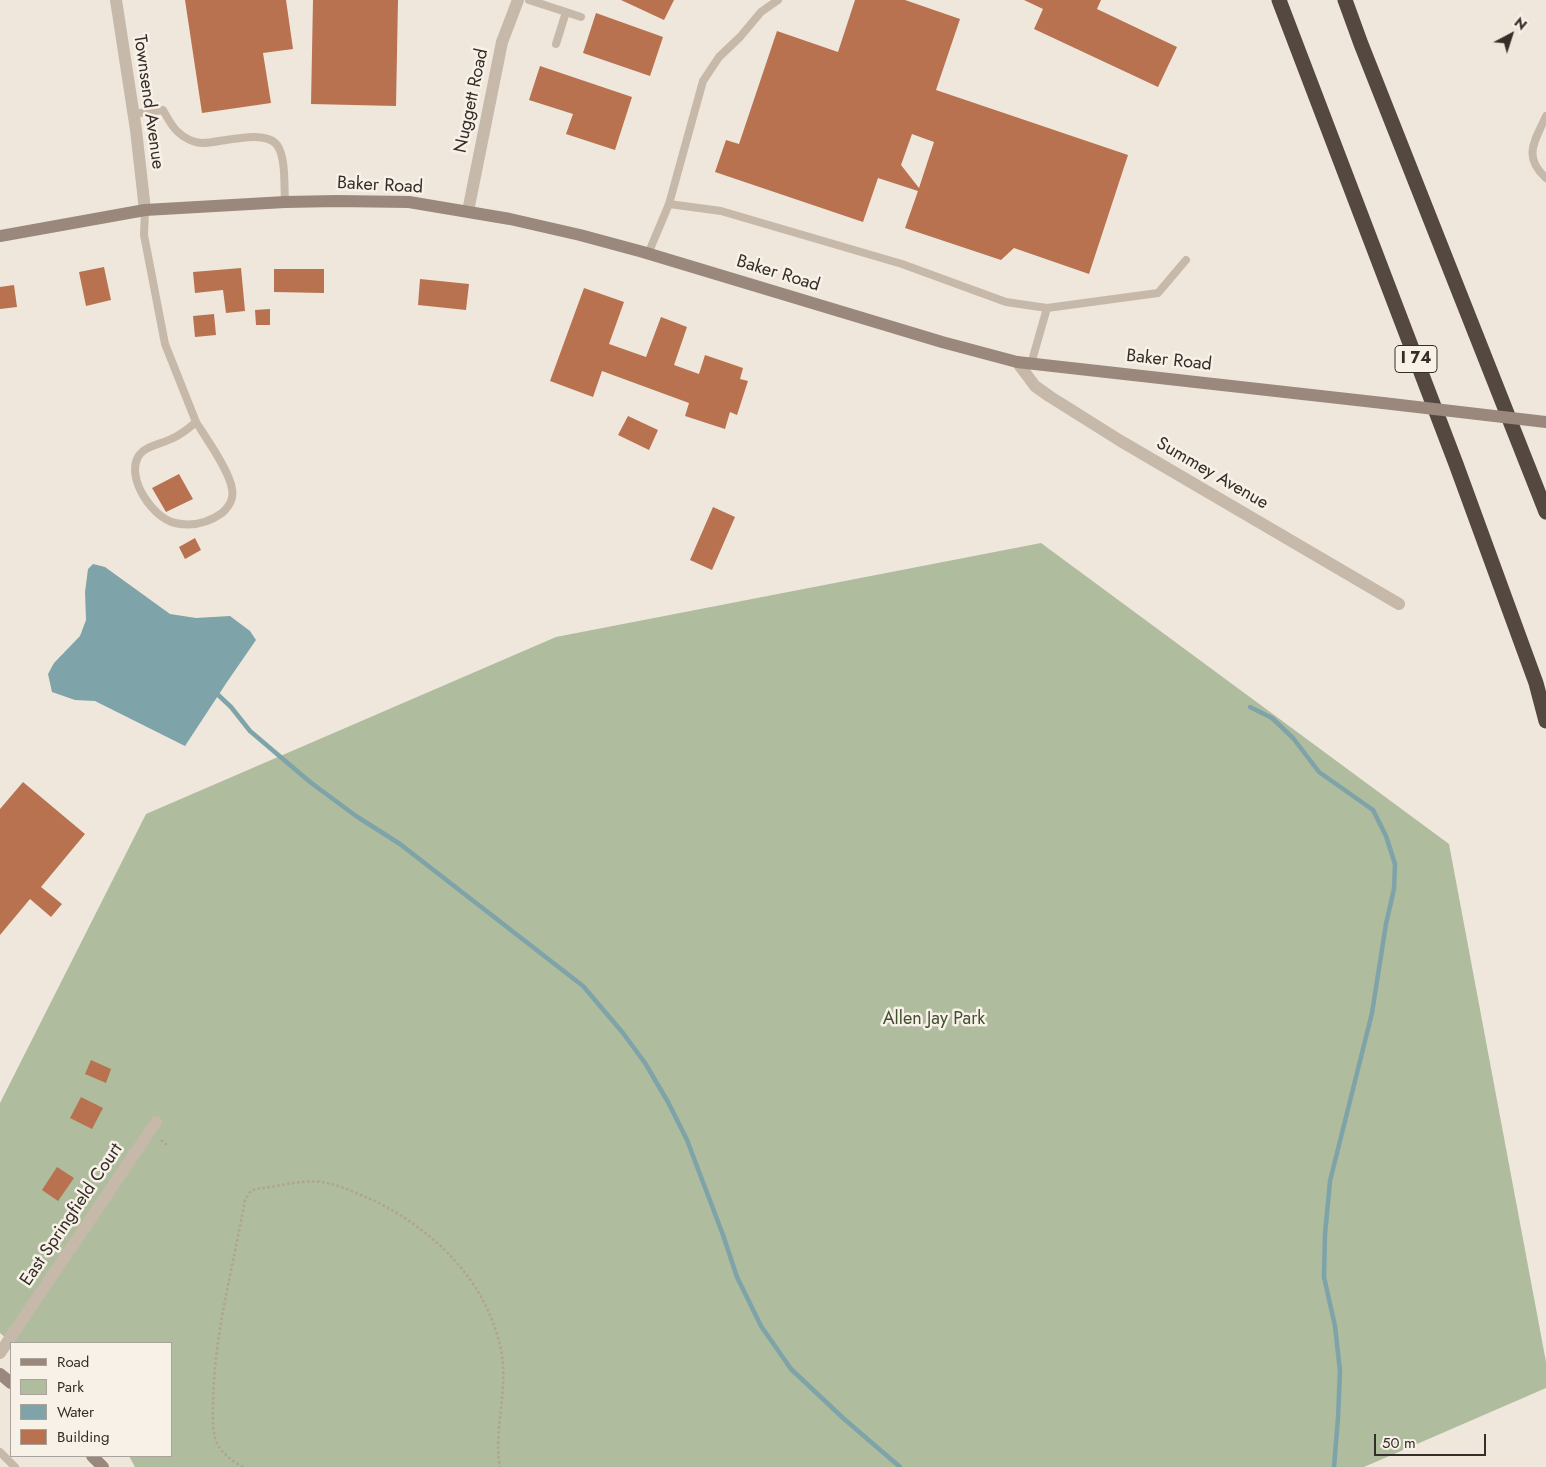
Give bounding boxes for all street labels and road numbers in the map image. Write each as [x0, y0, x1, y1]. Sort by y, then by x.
street label: Townsend Avenue [128, 33, 168, 171]
street label: Nuggett Road [450, 47, 494, 155]
street label: Baker Road [336, 173, 424, 199]
street label: Baker Road [734, 251, 822, 297]
street label: Baker Road [1125, 346, 1213, 376]
road number: I 74 [1395, 346, 1437, 372]
street label: Summey Avenue [1152, 433, 1272, 515]
street label: East Springfield Court [16, 1140, 128, 1290]

